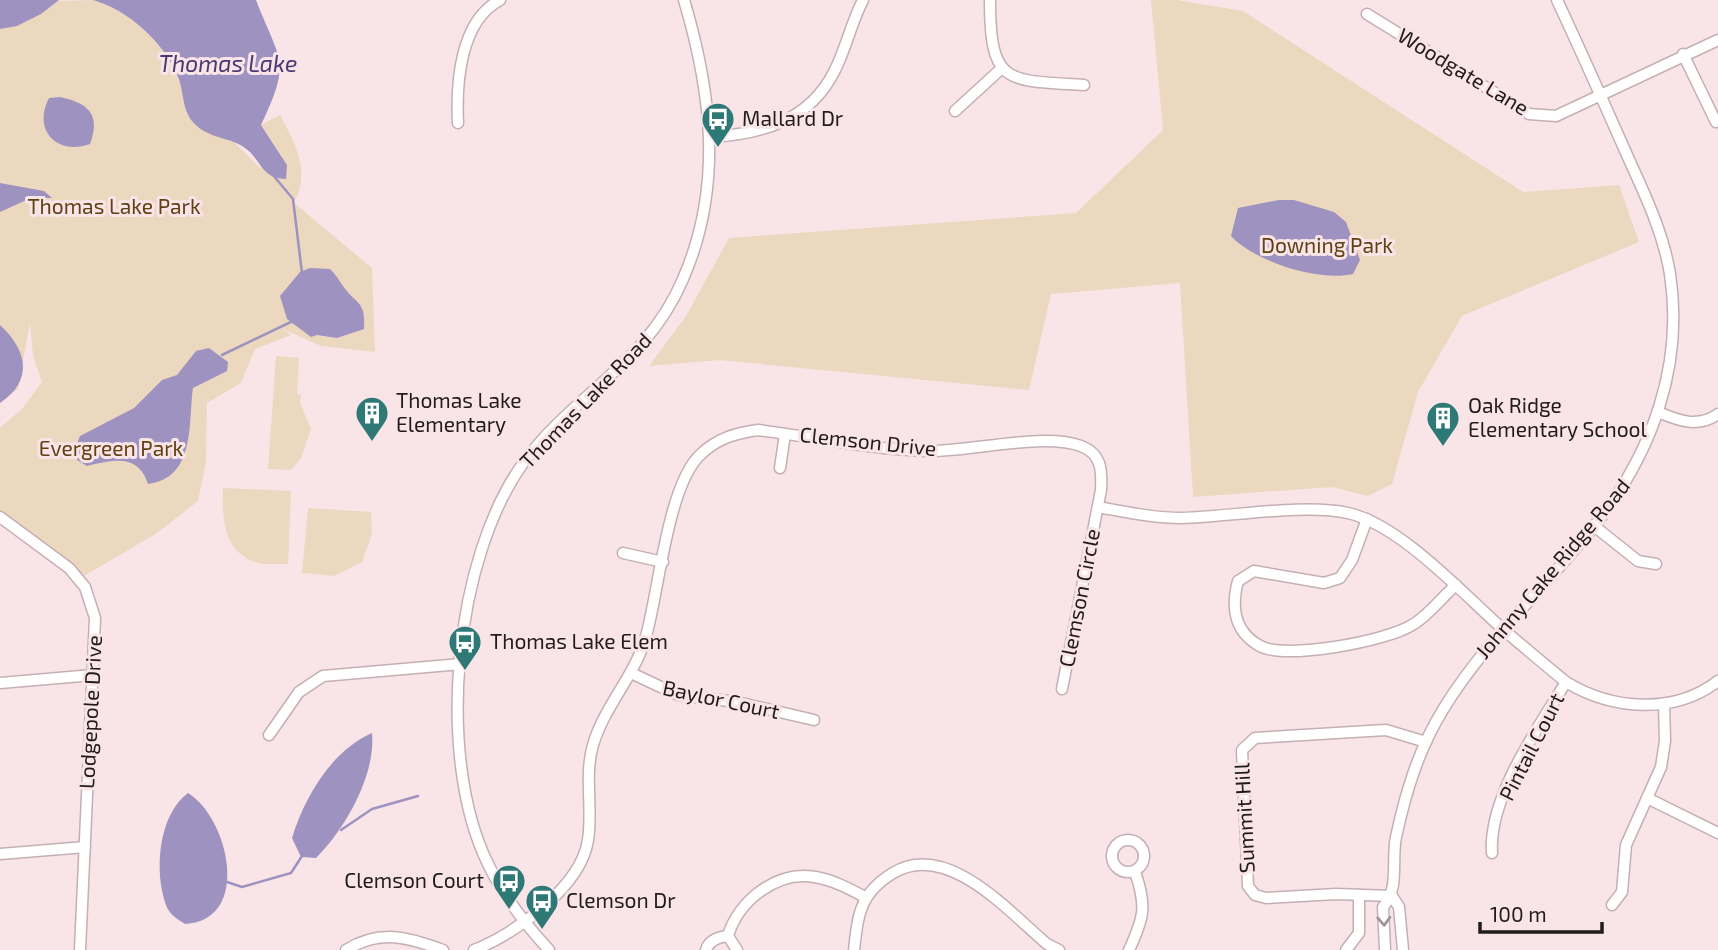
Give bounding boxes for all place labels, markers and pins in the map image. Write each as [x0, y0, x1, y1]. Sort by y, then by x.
bus stop icon: Mallard Dr [699, 100, 737, 149]
place label: Mallard Dr [742, 105, 844, 130]
place label: Thomas Lake Elementary [396, 387, 522, 436]
place label: Oak Ridge Elementary School [1468, 392, 1648, 441]
building icon: Thomas Lake Elementary [353, 394, 391, 443]
building icon: Oak Ridge Elementary School [1424, 399, 1462, 448]
bus stop icon: Thomas Lake Elem [446, 623, 484, 672]
place label: Thomas Lake Elem [490, 628, 668, 653]
bus stop icon: Clemson Court [490, 862, 528, 911]
place label: Clemson Court [344, 867, 484, 892]
bus stop icon: Clemson Dr [523, 882, 561, 931]
place label: Clemson Dr [566, 887, 676, 912]

